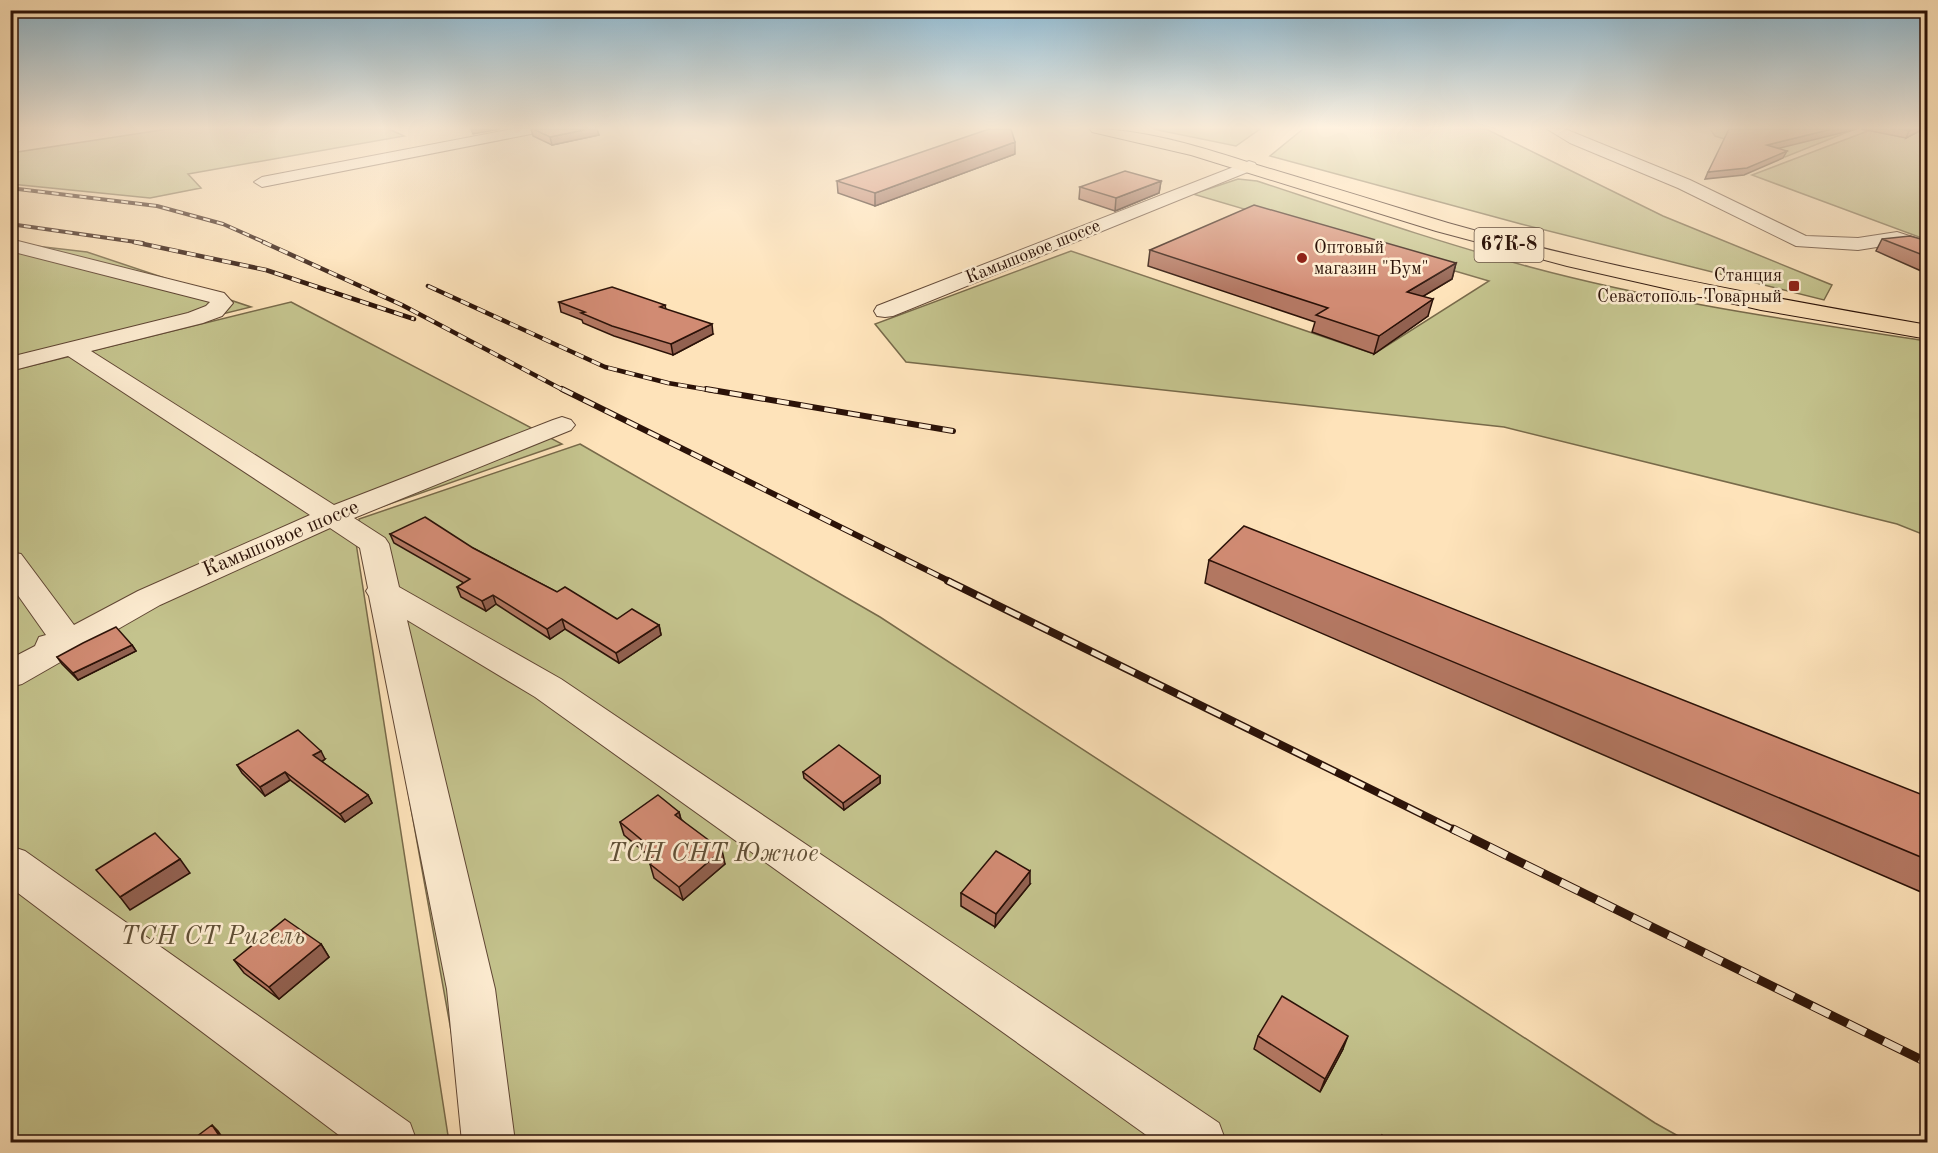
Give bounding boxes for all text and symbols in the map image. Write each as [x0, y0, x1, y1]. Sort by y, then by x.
street label: Камышовое шоссе [963, 217, 1103, 287]
road number: 67К-8 [1474, 228, 1544, 262]
place label: Оптовый магазин "Бум" [1314, 239, 1429, 278]
marker: Оптовый магазин "Бум" [1295, 251, 1309, 265]
place label: Станция Севастополь-Товарный [1597, 267, 1782, 306]
marker: Станция Севастополь-Товарный [1787, 279, 1801, 293]
street label: Камышовое шоссе [200, 497, 362, 581]
park label: ТСН СНТ Южное [607, 841, 819, 867]
park label: ТСН СТ Ригель [121, 924, 305, 950]

